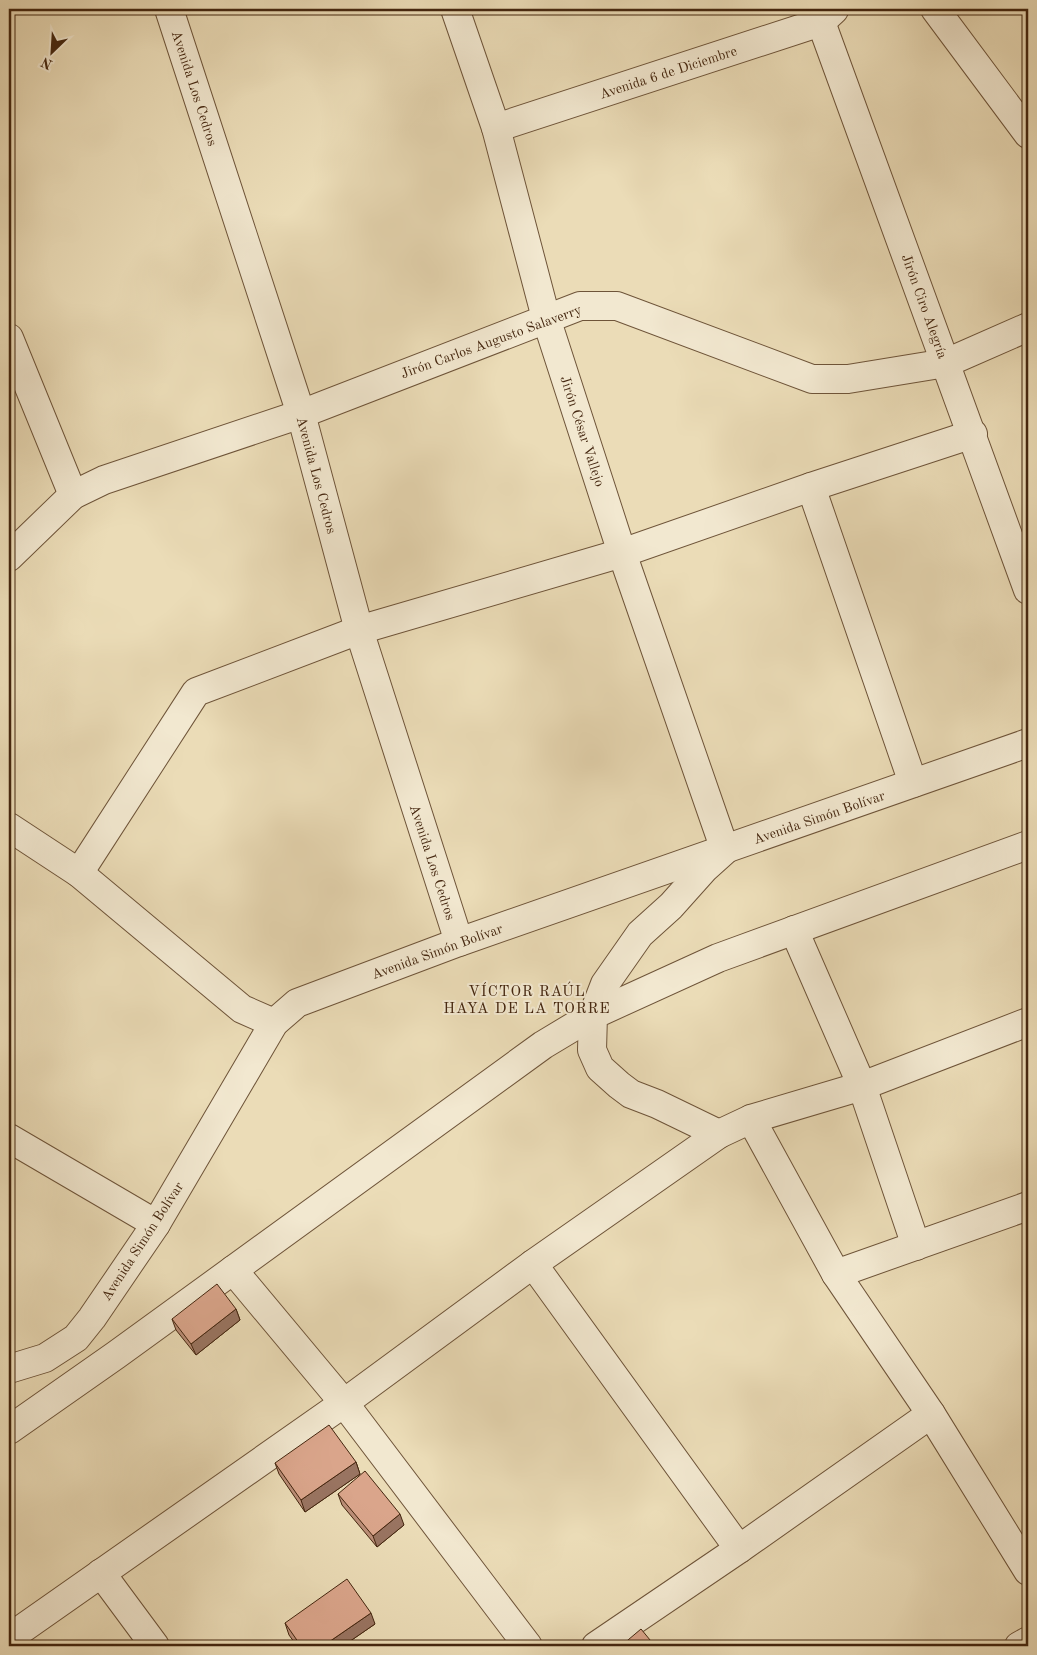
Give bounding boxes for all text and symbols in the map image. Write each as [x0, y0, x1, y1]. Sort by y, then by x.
north arrow [28, 28, 78, 78]
street label: Avenida Los Cedros [169, 29, 219, 148]
street label: Avenida 6 de Diciembre [598, 44, 739, 102]
text: N [39, 54, 55, 71]
street label: Jirón Ciro Alegría [899, 252, 950, 361]
street label: Jirón Carlos Augusto Salaverry [399, 302, 584, 381]
street label: Jirón César Vallejo [557, 374, 607, 489]
street label: Avenida Los Cedros [294, 415, 338, 535]
street label: Avenida Simón Bolívar [752, 789, 887, 847]
street label: Avenida Los Cedros [407, 803, 457, 922]
street label: Avenida Simón Bolívar [370, 922, 505, 982]
district label: VÍCTOR RAÚL HAYA DE LA TORRE [443, 981, 611, 1017]
street label: Avenida Simón Bolívar [99, 1180, 187, 1303]

